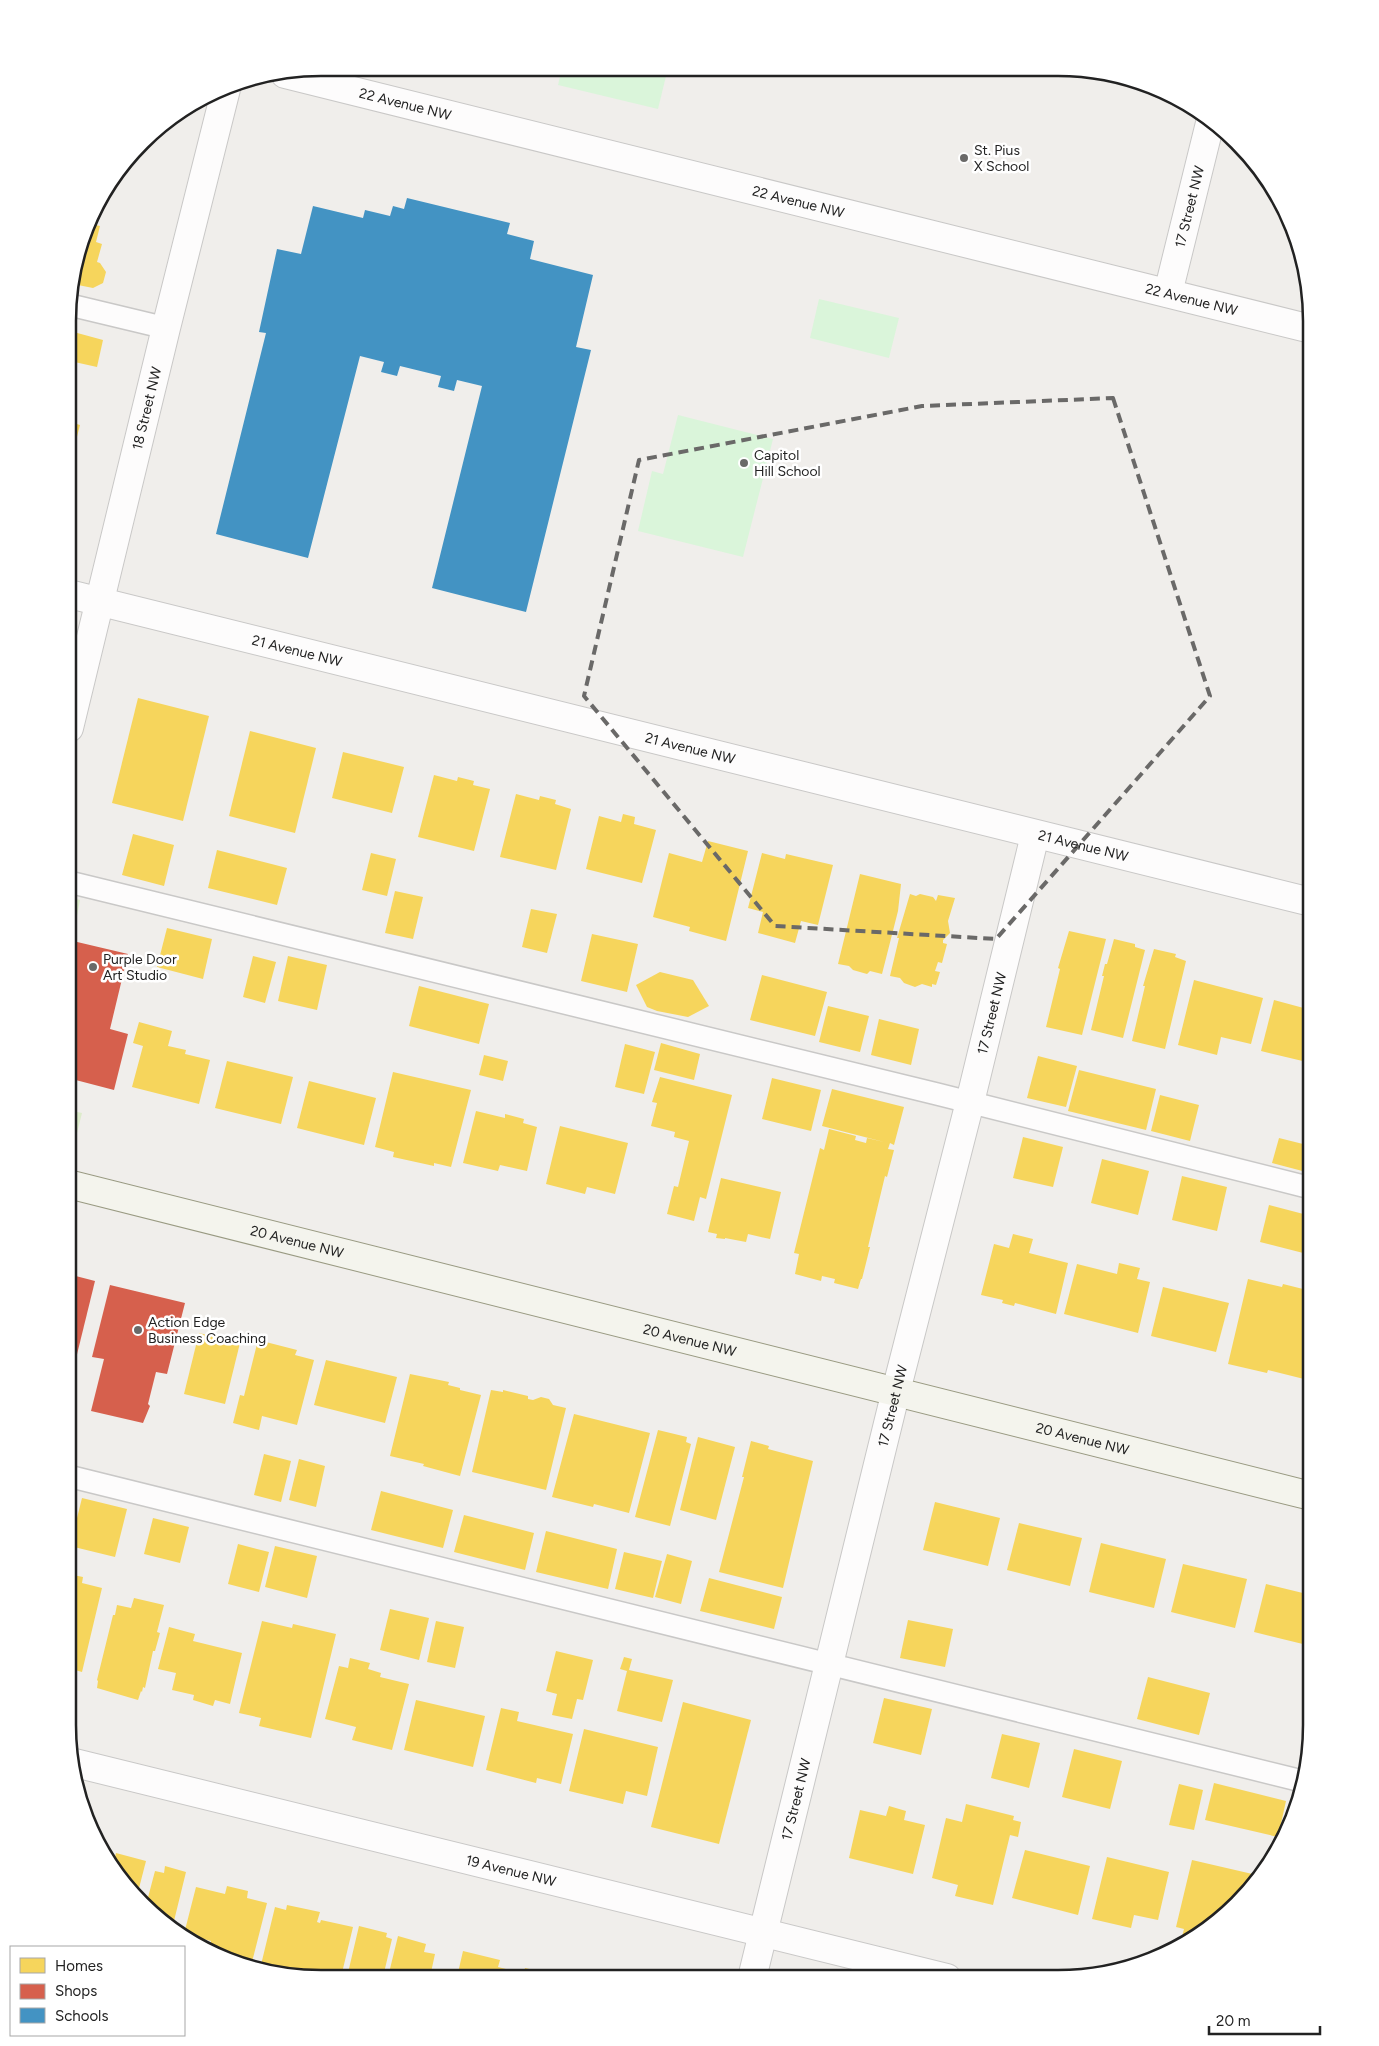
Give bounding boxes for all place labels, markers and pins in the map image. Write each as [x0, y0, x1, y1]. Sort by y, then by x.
place label: St. Pius X School [974, 142, 1029, 175]
marker: St. Pius X School [958, 152, 970, 164]
place label: Capitol Hill School [754, 447, 821, 480]
marker: Capitol Hill School [738, 457, 750, 469]
place label: Purple Door Art Studio [103, 951, 177, 984]
marker: Purple Door Art Studio [87, 961, 99, 973]
place label: Action Edge Business Coaching [148, 1314, 266, 1347]
marker: Action Edge Business Coaching [132, 1324, 144, 1336]

